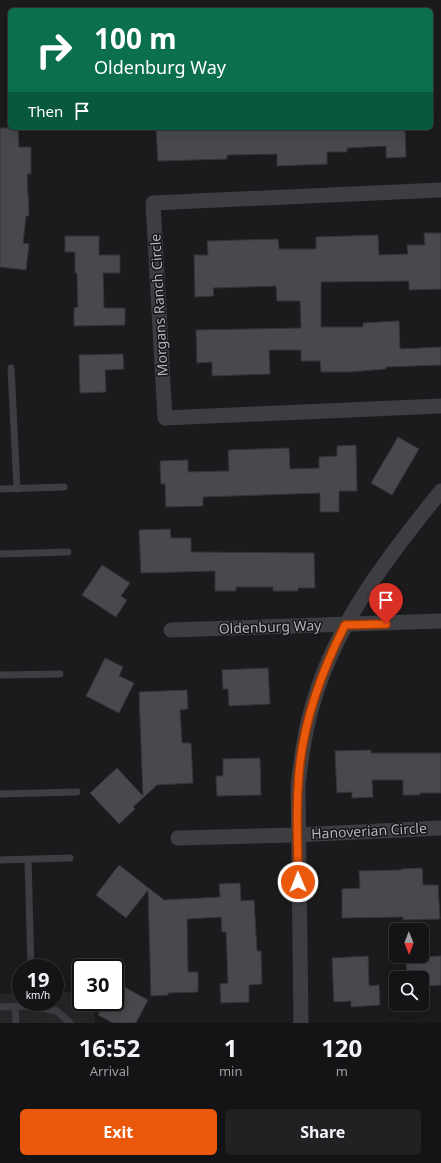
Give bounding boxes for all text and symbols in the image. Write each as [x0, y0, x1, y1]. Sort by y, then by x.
text: 100 m [94, 19, 177, 57]
icon: right [28, 24, 80, 76]
text: Oldenburg Way [94, 55, 226, 79]
icon: arrive [71, 100, 93, 122]
text: Then [28, 101, 63, 121]
street label: Morgans Ranch Circle [145, 233, 172, 377]
pin [369, 583, 403, 624]
icon: arrive [375, 589, 397, 611]
street label: Oldenburg Way [218, 615, 322, 638]
street label: Hanoverian Circle [311, 818, 427, 843]
position arrow [277, 861, 319, 903]
north arrow [389, 923, 429, 963]
map controls [389, 923, 429, 1011]
speed limit sign: 30 [72, 959, 124, 1011]
text: 19 [27, 966, 49, 993]
button: search [389, 971, 429, 1011]
text: km/h [26, 988, 50, 1002]
text: 16:52 [79, 1031, 140, 1064]
text: 1 [224, 1031, 238, 1064]
text: 120 [321, 1031, 362, 1064]
text: Arrival [90, 1062, 129, 1080]
text: min [219, 1062, 242, 1080]
text: m [336, 1062, 348, 1080]
button: Exit [20, 1109, 217, 1155]
button: Share [225, 1109, 421, 1155]

